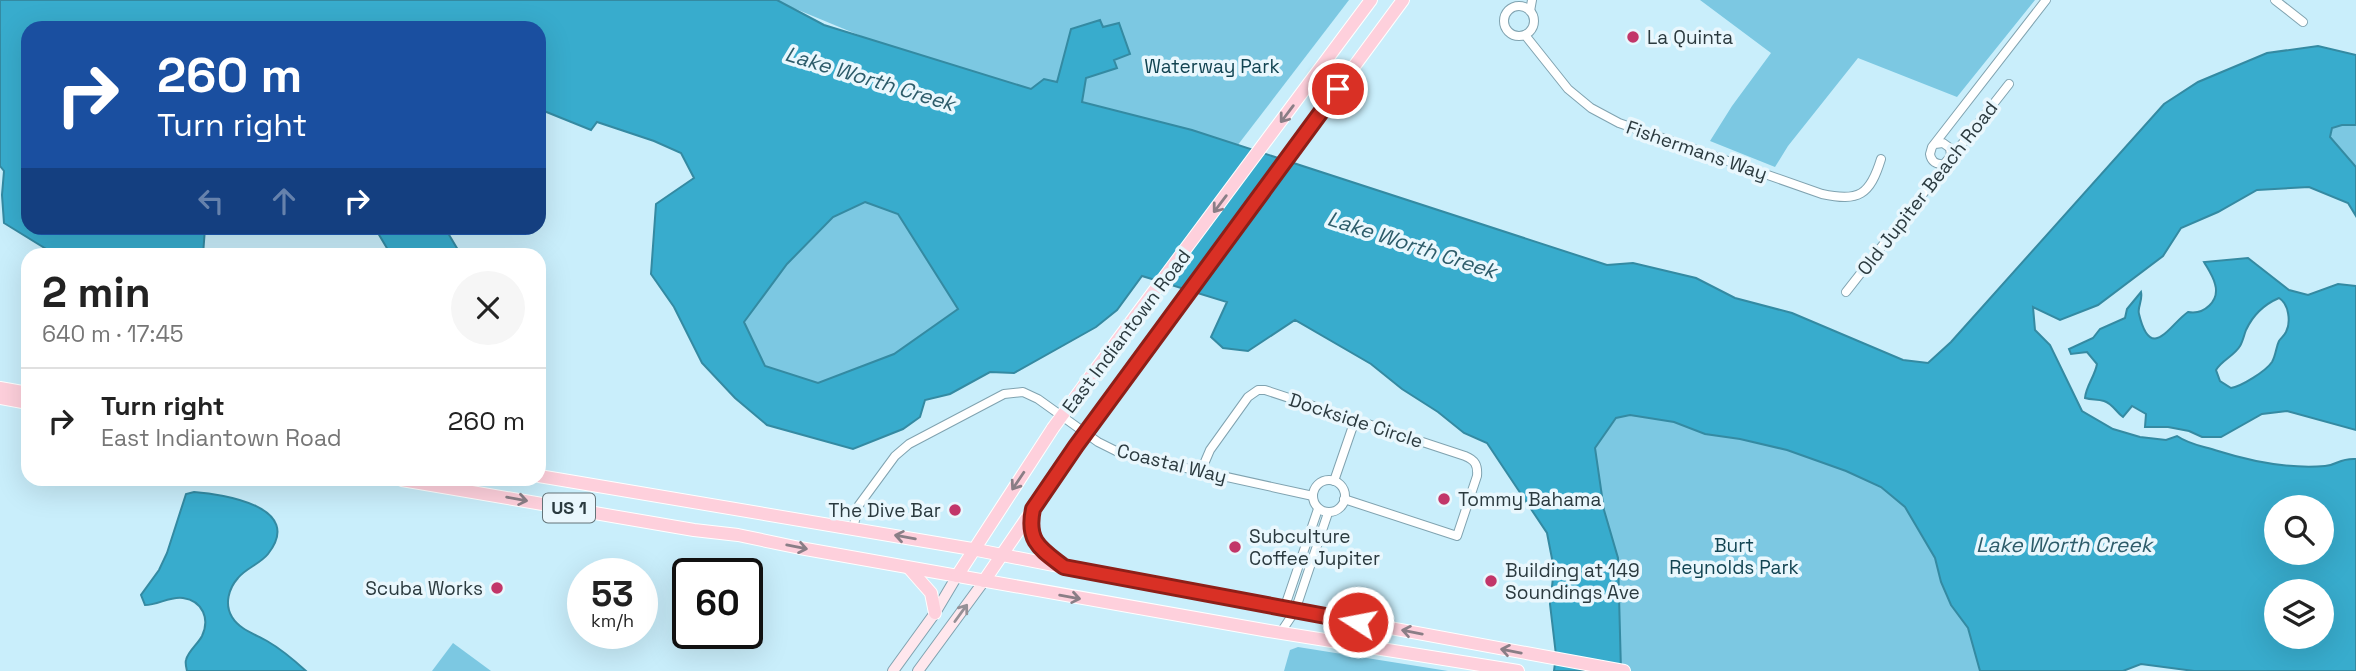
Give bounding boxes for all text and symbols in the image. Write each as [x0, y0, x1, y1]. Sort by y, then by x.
place label: La Quinta [1647, 25, 1733, 50]
marker: La Quinta [1625, 29, 1641, 45]
water label: Lake Worth Creek [782, 40, 961, 118]
text: 260 m [157, 44, 302, 106]
icon: right [42, 49, 133, 140]
park label: Waterway Park [1144, 54, 1280, 79]
pin [1308, 59, 1368, 119]
icon: arrive [1319, 70, 1357, 108]
street label: Old Jupiter Beach Road [1852, 96, 2003, 281]
one-way arrow [1280, 104, 1294, 123]
text: Turn right [157, 105, 307, 145]
street label: Fishermans Way [1623, 115, 1771, 186]
icon: left [192, 182, 230, 220]
icon: ahead [265, 182, 303, 220]
icon: right [338, 182, 376, 220]
one-way arrow [1212, 195, 1227, 213]
water label: Lake Worth Creek [1324, 204, 1503, 285]
street label: East Indiantown Road [1057, 244, 1196, 418]
text: 2 min [42, 266, 151, 319]
button: close [451, 271, 525, 345]
text: 640 m · 17:45 [42, 319, 184, 349]
street label: Dockside Circle [1286, 387, 1426, 454]
text: Turn right [101, 389, 225, 423]
icon: right [42, 402, 80, 440]
text: 260 m [448, 404, 525, 438]
text: East Indiantown Road [101, 423, 342, 453]
street label: Coastal Way [1114, 438, 1229, 489]
one-way arrow [1011, 471, 1025, 490]
place label: Tommy Bahama [1458, 487, 1601, 512]
marker: Tommy Bahama [1436, 491, 1452, 507]
one-way arrow [505, 493, 528, 507]
road number: US 1 [543, 494, 595, 522]
map controls [2264, 495, 2334, 649]
button: search [2264, 495, 2334, 565]
place label: The Dive Bar [828, 498, 941, 523]
marker: The Dive Bar [947, 502, 963, 518]
place label: Subculture Coffee Jupiter [1249, 524, 1380, 571]
one-way arrow [894, 530, 917, 543]
water label: Lake Worth Creek [1976, 531, 2155, 558]
park label: Burt Reynolds Park [1669, 533, 1799, 580]
marker: Subculture Coffee Jupiter [1227, 539, 1243, 555]
one-way arrow [785, 541, 808, 555]
speed limit sign: 60 [672, 558, 763, 649]
place label: Building at 149 Soundings Ave [1505, 558, 1640, 605]
text: 53 [591, 572, 634, 616]
marker: Building at 149 Soundings Ave [1483, 573, 1499, 589]
place label: Scuba Works [365, 576, 483, 601]
button: layers [2264, 579, 2334, 649]
marker: Scuba Works [489, 580, 505, 596]
position arrow [1321, 585, 1395, 659]
one-way arrow [1058, 590, 1081, 604]
one-way arrow [954, 604, 968, 623]
text: km/h [591, 609, 634, 632]
one-way arrow [1401, 625, 1424, 639]
one-way arrow [1500, 644, 1523, 657]

